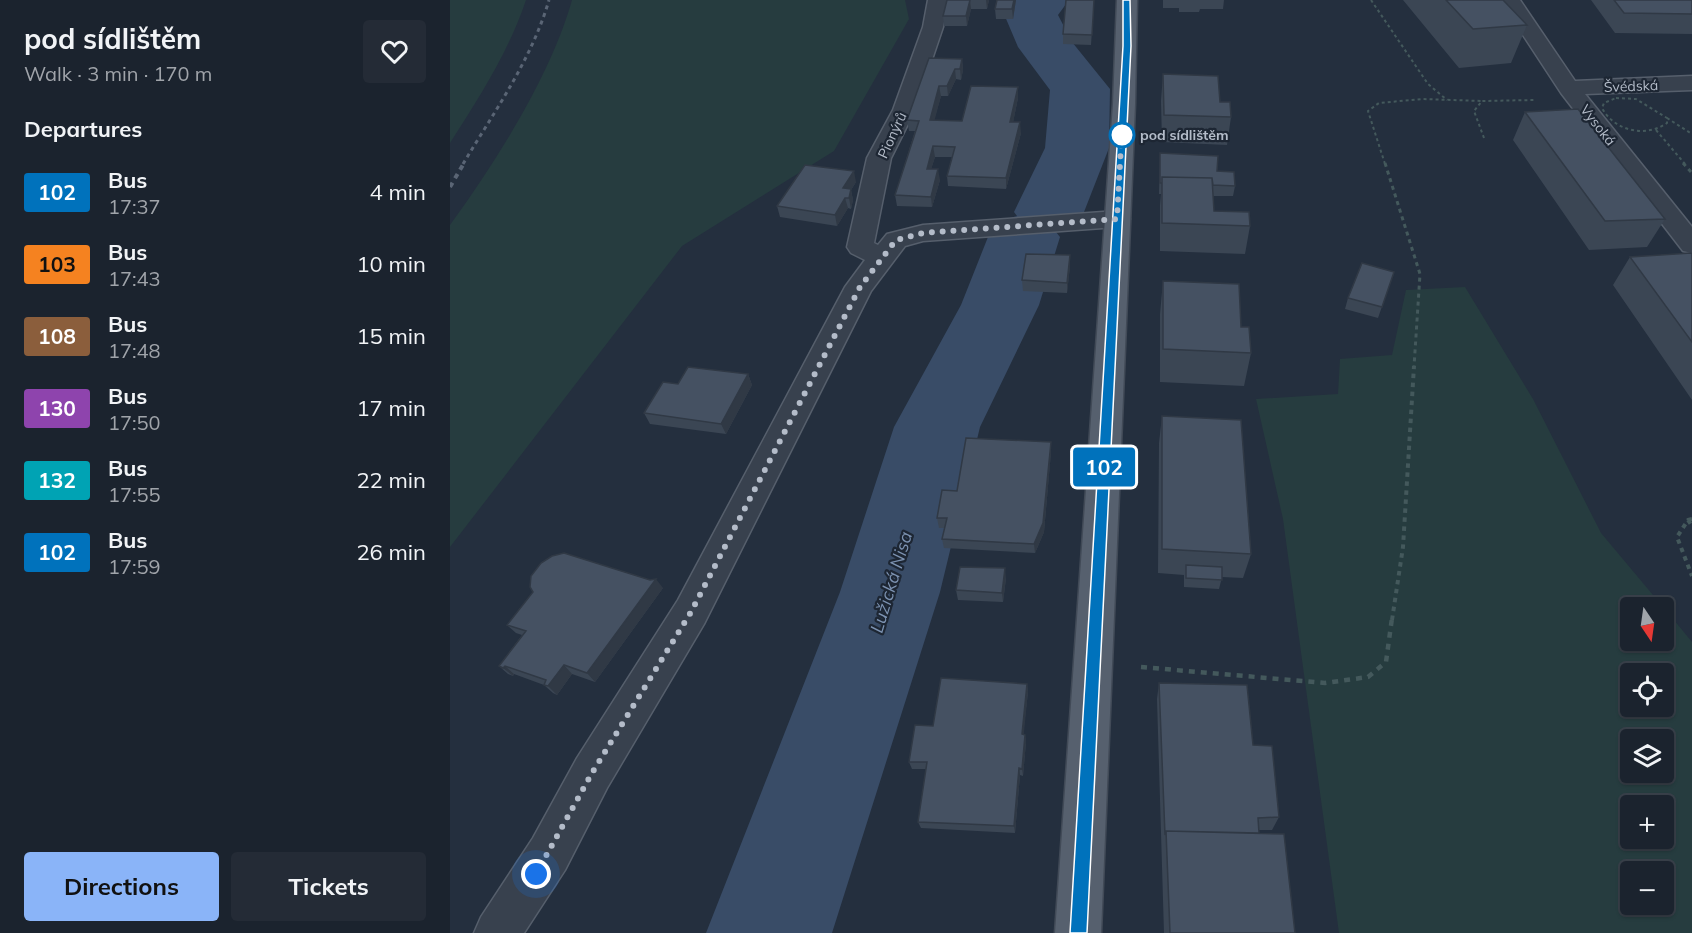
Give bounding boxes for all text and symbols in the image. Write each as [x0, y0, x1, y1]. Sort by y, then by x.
button: heart [363, 20, 426, 83]
text: pod sídlištěm [24, 21, 201, 56]
text: Walk · 3 min · 170 m [24, 61, 212, 86]
street label: Švédská [1603, 76, 1659, 96]
street label: Vysoká [1576, 101, 1620, 149]
street label: Pionýrů [873, 109, 911, 161]
text: Departures [24, 115, 142, 143]
marker: pod sídlištěm [1109, 122, 1135, 148]
place label: pod sídlištěm [1140, 126, 1229, 144]
text: Bus [108, 166, 147, 194]
text: 4 min [370, 178, 426, 206]
text: 102 [38, 179, 76, 205]
text: 17:37 [108, 194, 161, 219]
text: Bus [108, 238, 147, 266]
text: 10 min [356, 250, 426, 278]
text: 103 [38, 251, 76, 277]
text: 17:43 [108, 266, 161, 291]
text: Bus [108, 310, 147, 338]
text: 15 min [356, 322, 426, 350]
text: 108 [38, 323, 76, 349]
text: 17:48 [108, 338, 161, 363]
text: Bus [108, 382, 147, 410]
text: 17 min [356, 394, 426, 422]
text: 130 [38, 395, 76, 421]
text: 17:50 [108, 410, 161, 435]
line badge: 102 [1070, 448, 1138, 486]
text: Bus [108, 454, 147, 482]
text: 102 [1085, 454, 1123, 480]
text: 22 min [356, 466, 426, 494]
text: 132 [38, 467, 76, 493]
text: 17:55 [108, 482, 161, 507]
text: Bus [108, 526, 147, 554]
water label: Lužická Nisa [865, 528, 917, 635]
text: 26 min [356, 538, 426, 566]
text: 102 [38, 539, 76, 565]
text: 17:59 [108, 554, 161, 579]
north arrow [1620, 597, 1674, 651]
map controls [1620, 597, 1674, 915]
button: locate [1620, 663, 1674, 717]
button: layers [1620, 729, 1674, 783]
button: + [1620, 795, 1674, 849]
button: Directions [24, 852, 219, 921]
button: Tickets [231, 852, 426, 921]
your location [521, 859, 551, 889]
button: − [1620, 861, 1674, 915]

